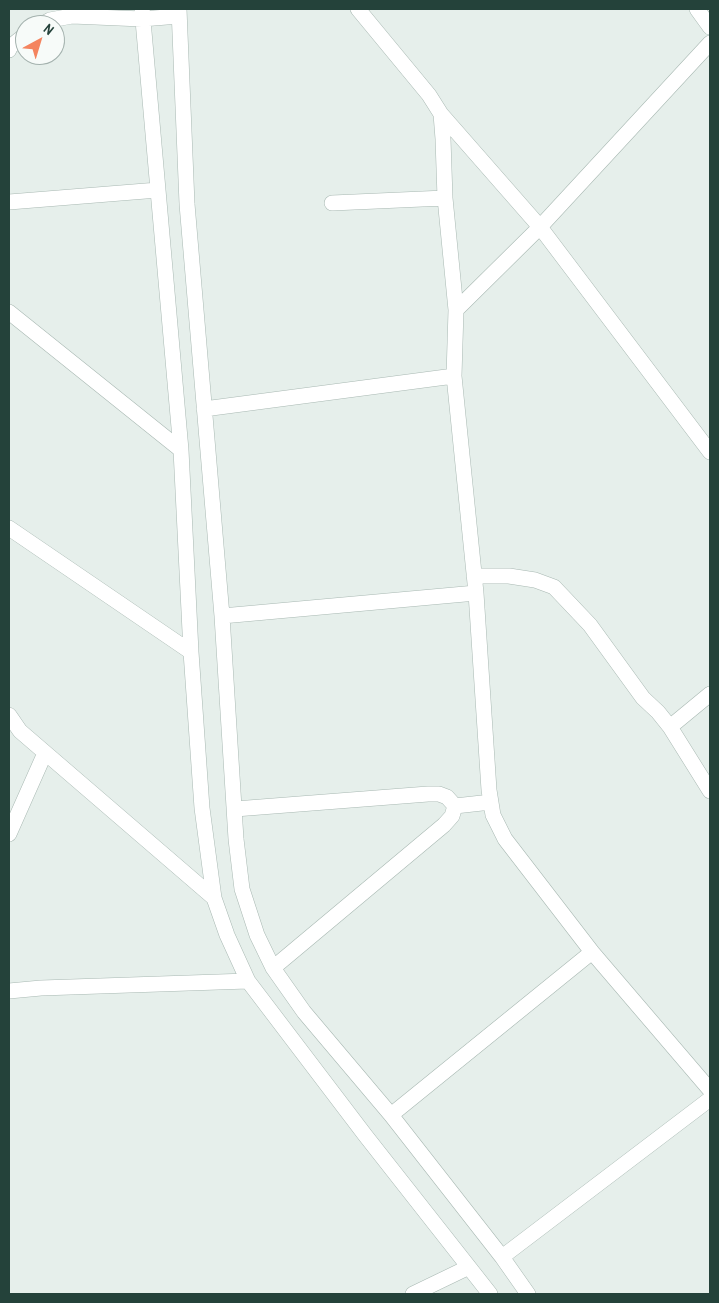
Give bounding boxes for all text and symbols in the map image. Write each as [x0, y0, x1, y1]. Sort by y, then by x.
north arrow [15, 15, 65, 65]
text: N [40, 20, 58, 39]

